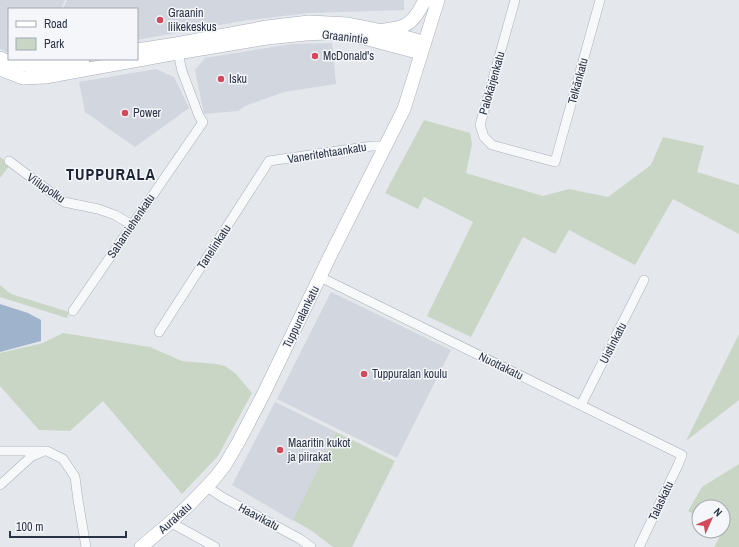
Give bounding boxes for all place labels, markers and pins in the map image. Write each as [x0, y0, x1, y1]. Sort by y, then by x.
place label: Graanin liikekeskus [168, 5, 217, 35]
marker: Graanin liikekeskus [155, 15, 165, 25]
place label: McDonald's [323, 48, 374, 64]
marker: McDonald's [310, 51, 320, 61]
place label: Isku [229, 71, 247, 87]
marker: Isku [216, 74, 226, 84]
place label: Power [133, 105, 162, 121]
marker: Power [120, 108, 130, 118]
place label: Tuppuralan koulu [372, 366, 447, 382]
marker: Tuppuralan koulu [359, 369, 369, 379]
place label: Maaritin kukot ja piirakat [287, 435, 351, 465]
marker: Maaritin kukot ja piirakat [275, 445, 285, 455]

